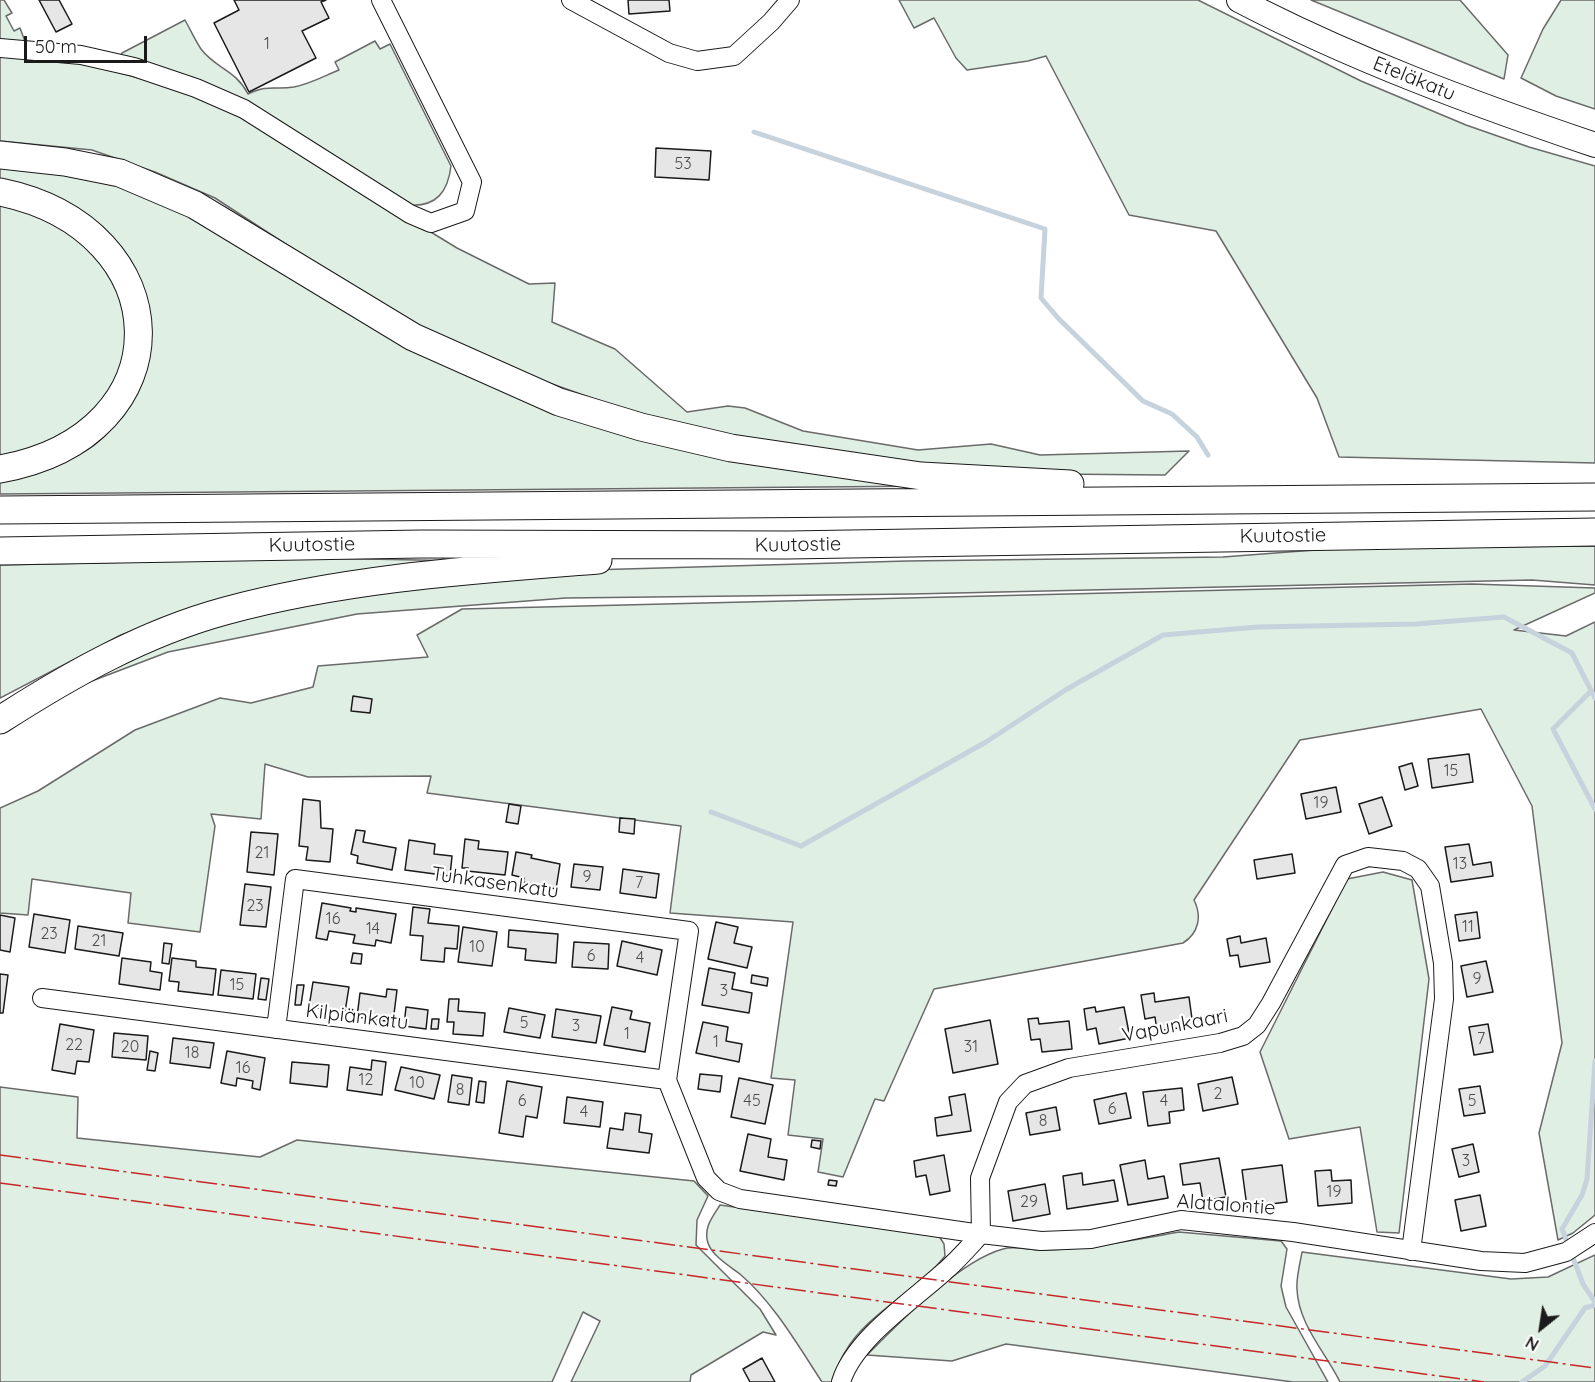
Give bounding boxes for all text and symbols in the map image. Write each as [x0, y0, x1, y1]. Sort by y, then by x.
scale bar [27, 24, 150, 62]
house number: 1 [264, 34, 270, 54]
text: 50 m [35, 35, 77, 58]
street label: Eteläkatu [1369, 52, 1459, 106]
house number: 53 [674, 154, 692, 174]
street label: Kuutostie [1240, 523, 1326, 549]
street label: Kuutostie [269, 532, 355, 558]
street label: Kuutostie [755, 532, 841, 558]
house number: 15 [1444, 761, 1458, 781]
house number: 19 [1314, 793, 1328, 813]
house number: 21 [255, 843, 269, 863]
house number: 13 [1453, 854, 1467, 874]
street label: Tuhkasenkatu [430, 862, 560, 904]
house number: 9 [583, 867, 591, 887]
house number: 7 [635, 873, 643, 893]
house number: 23 [246, 896, 264, 916]
house number: 16 [326, 909, 340, 929]
house number: 11 [1462, 917, 1474, 937]
house number: 14 [366, 919, 380, 939]
house number: 23 [40, 924, 58, 944]
house number: 21 [92, 931, 106, 951]
house number: 10 [469, 937, 485, 957]
house number: 6 [587, 946, 595, 966]
house number: 4 [636, 948, 644, 968]
house number: 9 [1473, 969, 1481, 989]
house number: 15 [230, 975, 244, 995]
house number: 3 [720, 981, 728, 1001]
street label: Kilpiänkatu [304, 999, 410, 1035]
street label: Vapunkaari [1120, 1004, 1230, 1048]
house number: 5 [520, 1013, 528, 1033]
house number: 3 [572, 1016, 580, 1036]
house number: 1 [624, 1024, 630, 1044]
house number: 7 [1477, 1029, 1485, 1049]
house number: 1 [713, 1032, 719, 1052]
house number: 22 [65, 1035, 83, 1055]
house number: 20 [121, 1037, 139, 1057]
house number: 31 [964, 1037, 978, 1057]
house number: 18 [185, 1043, 199, 1063]
house number: 16 [236, 1058, 250, 1078]
house number: 12 [359, 1070, 373, 1090]
house number: 10 [409, 1073, 425, 1093]
house number: 8 [456, 1080, 464, 1100]
house number: 2 [1214, 1084, 1222, 1104]
house number: 6 [518, 1091, 526, 1111]
house number: 45 [743, 1091, 761, 1111]
house number: 4 [1160, 1091, 1168, 1111]
house number: 5 [1468, 1091, 1476, 1111]
house number: 6 [1108, 1099, 1116, 1119]
house number: 4 [580, 1102, 588, 1122]
house number: 8 [1039, 1111, 1047, 1131]
house number: 3 [1462, 1151, 1470, 1171]
house number: 19 [1327, 1182, 1341, 1202]
street label: Alatalontie [1176, 1190, 1276, 1220]
house number: 29 [1020, 1192, 1038, 1212]
north arrow [1511, 1298, 1571, 1358]
text: N [1522, 1332, 1542, 1355]

